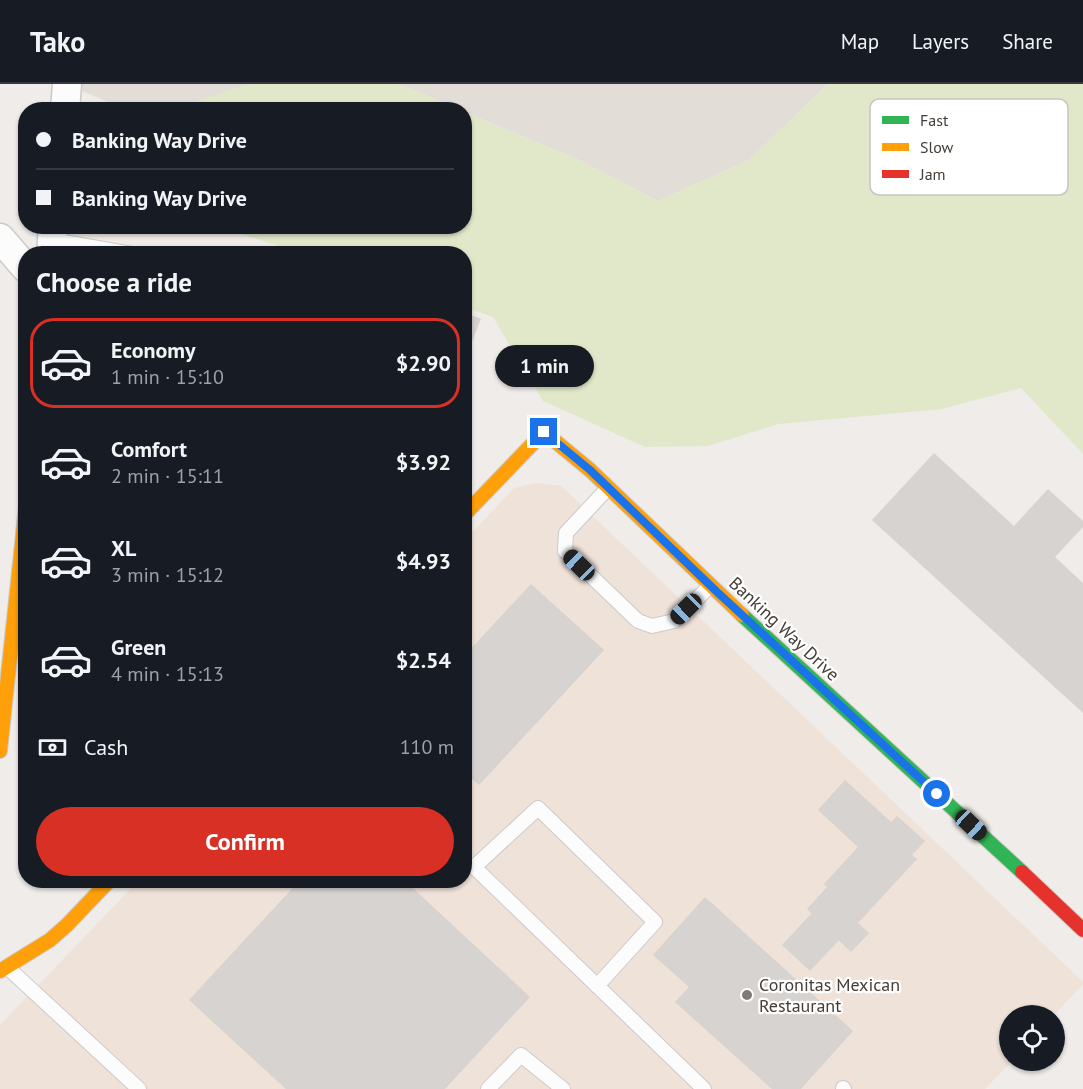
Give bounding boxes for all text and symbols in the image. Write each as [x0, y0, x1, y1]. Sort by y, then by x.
text: Tako [30, 23, 85, 60]
text: Map [841, 28, 879, 55]
text: Layers [912, 28, 969, 55]
text: Share [1002, 28, 1053, 55]
legend [870, 99, 1068, 195]
text: Fast [920, 110, 949, 130]
text: Banking Way Drive [72, 126, 247, 154]
text: Slow [920, 137, 954, 157]
text: Jam [919, 164, 946, 184]
text: Banking Way Drive [72, 184, 247, 212]
text: Choose a ride [36, 265, 192, 299]
icon: car [39, 336, 93, 390]
text: Economy [111, 336, 195, 364]
callout: 1 min [494, 345, 594, 387]
text: $2.90 [396, 349, 451, 377]
text: 1 min [520, 353, 569, 379]
text: 1 min · 15:10 [111, 364, 224, 390]
route end [530, 418, 557, 445]
icon: car [39, 435, 93, 489]
text: Comfort [111, 435, 187, 463]
text: $3.92 [396, 448, 451, 476]
text: 2 min · 15:11 [111, 463, 224, 489]
icon: car [39, 534, 93, 588]
text: XL [111, 534, 136, 562]
car [560, 546, 598, 584]
text: $4.93 [396, 547, 451, 575]
text: 3 min · 15:12 [111, 562, 224, 588]
street label: Banking Way Drive [724, 572, 844, 686]
car [667, 590, 705, 628]
icon: car [39, 633, 93, 687]
text: Green [111, 633, 166, 661]
text: $2.54 [396, 646, 451, 674]
text: 4 min · 15:13 [111, 661, 224, 687]
icon: cash [36, 731, 69, 764]
text: Cash [84, 733, 128, 761]
text: 110 m [400, 734, 454, 760]
route start [923, 780, 950, 807]
car [952, 806, 990, 844]
button: Confirm [36, 807, 454, 876]
place label: Coronitas Mexican Restaurant [759, 973, 900, 1017]
marker: Coronitas Mexican Restaurant [740, 988, 754, 1002]
map controls [999, 1005, 1065, 1071]
button: locate [999, 1005, 1065, 1071]

